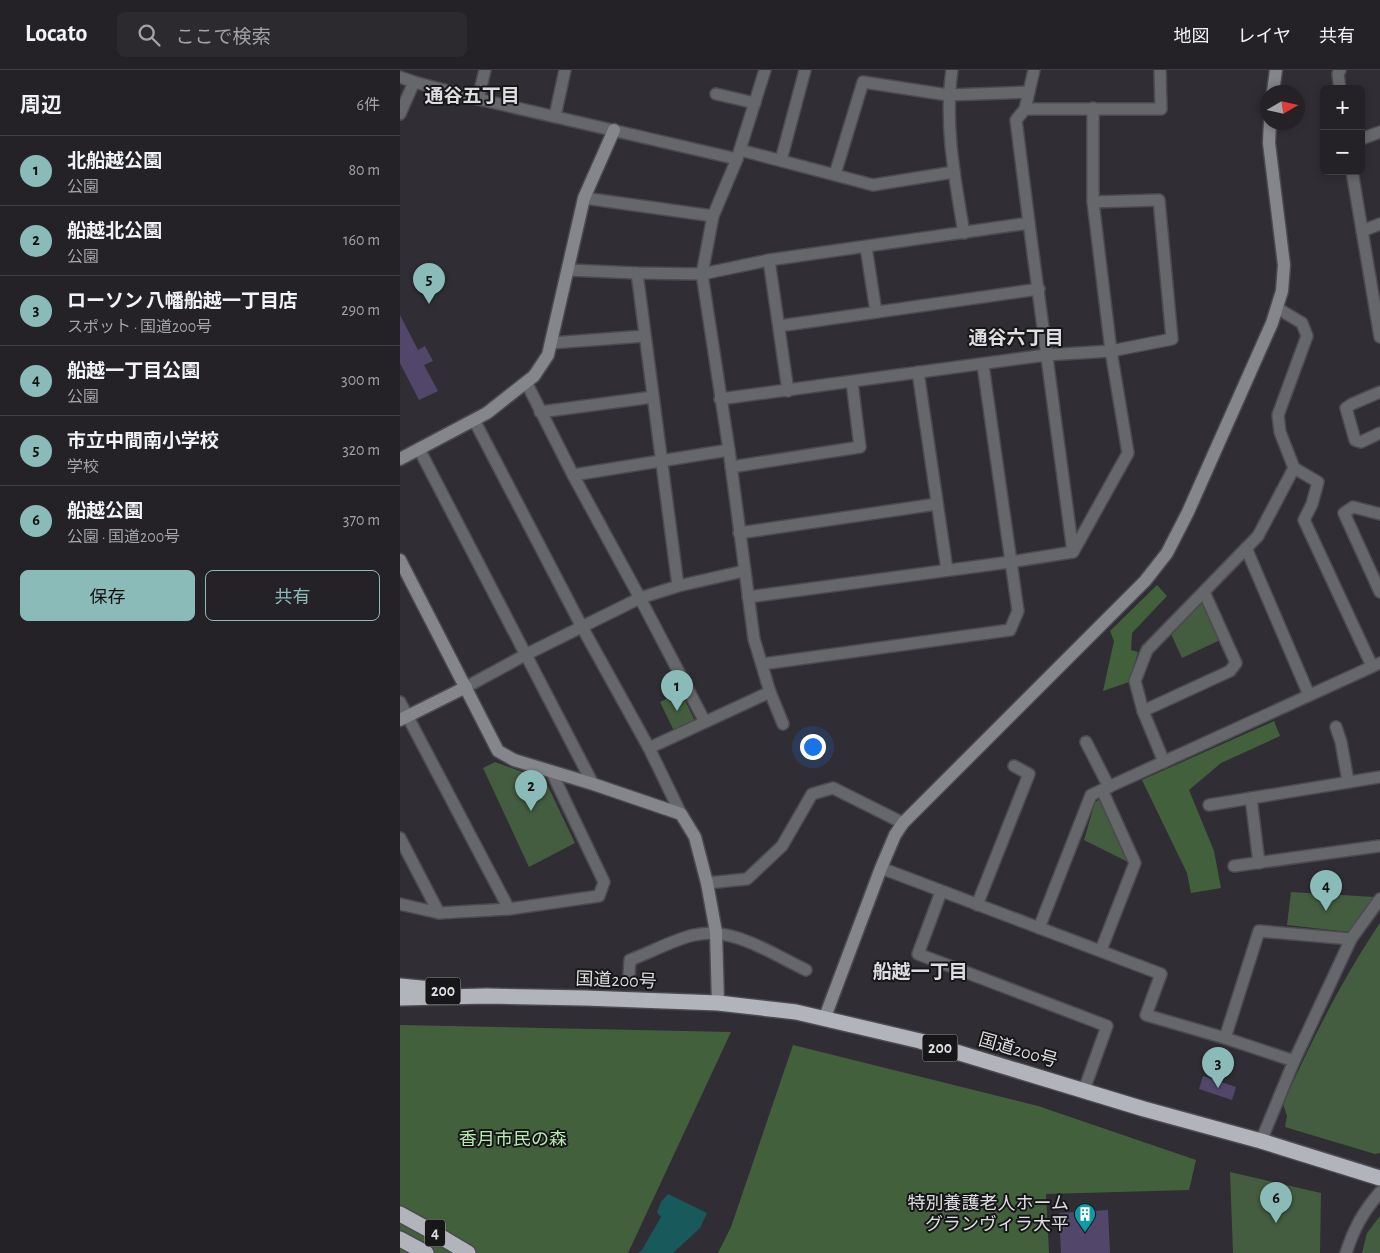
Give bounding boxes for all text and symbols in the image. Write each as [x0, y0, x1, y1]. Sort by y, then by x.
search box [117, 12, 467, 57]
icon: search [135, 21, 163, 49]
text: Locato [25, 22, 87, 46]
text: ここで検索 [175, 28, 270, 47]
text: 地図 [1174, 28, 1210, 46]
text: レイヤ [1238, 28, 1291, 46]
text: 共有 [1319, 28, 1355, 46]
north arrow [1260, 85, 1305, 130]
map controls [1320, 85, 1365, 175]
button: + [1320, 85, 1365, 130]
district label: 通谷五丁目 [424, 86, 520, 106]
text: 周辺 [20, 95, 62, 116]
text: 6件 [356, 97, 380, 113]
button: − [1320, 130, 1365, 175]
text: 北船越公園 [67, 152, 162, 171]
text: 1 [33, 162, 39, 178]
text: 80 m [349, 162, 380, 178]
text: 公園 [67, 179, 99, 195]
text: 船越北公園 [67, 222, 162, 241]
text: 2 [32, 232, 40, 248]
text: 160 m [343, 232, 380, 248]
text: 公園 [67, 249, 99, 265]
pin: 5 [413, 263, 445, 304]
text: ローソン 八幡船越一丁目店 [67, 292, 298, 311]
text: 3 [33, 302, 39, 318]
text: 290 m [341, 302, 380, 318]
text: スポット · 国道200号 [67, 319, 212, 335]
district label: 通谷六丁目 [968, 328, 1064, 348]
text: 船越一丁目公園 [67, 362, 200, 381]
text: 4 [32, 372, 40, 388]
text: 300 m [341, 372, 380, 388]
text: 公園 [67, 389, 99, 405]
text: 市立中間南小学校 [67, 432, 219, 451]
text: 5 [33, 442, 39, 458]
text: 320 m [342, 442, 380, 458]
text: 学校 [67, 459, 99, 475]
text: 船越公園 [67, 502, 143, 521]
text: 6 [32, 512, 40, 528]
text: 370 m [343, 512, 380, 528]
text: 公園 · 国道200号 [67, 529, 180, 545]
button: 保存 [20, 570, 195, 621]
button: 共有 [205, 570, 380, 621]
pin: 1 [661, 670, 693, 711]
your location [800, 734, 826, 760]
pin: 2 [515, 770, 547, 811]
pin: 4 [1310, 870, 1342, 911]
district label: 船越一丁目 [872, 961, 968, 982]
street label: 国道200号 [575, 969, 657, 991]
road number: 200 [426, 978, 460, 1004]
street label: 国道200号 [976, 1029, 1060, 1071]
road number: 200 [922, 1034, 958, 1061]
pin: 3 [1202, 1047, 1234, 1088]
park label: 香月市民の森 [459, 1129, 567, 1149]
pin: 6 [1260, 1182, 1292, 1223]
place label: 特別養護老人ホーム グランヴィラ大平 [908, 1193, 1069, 1234]
building icon: 特別養護老人ホーム グランヴィラ大平 [1073, 1202, 1097, 1233]
road number: 4 [425, 1220, 445, 1246]

